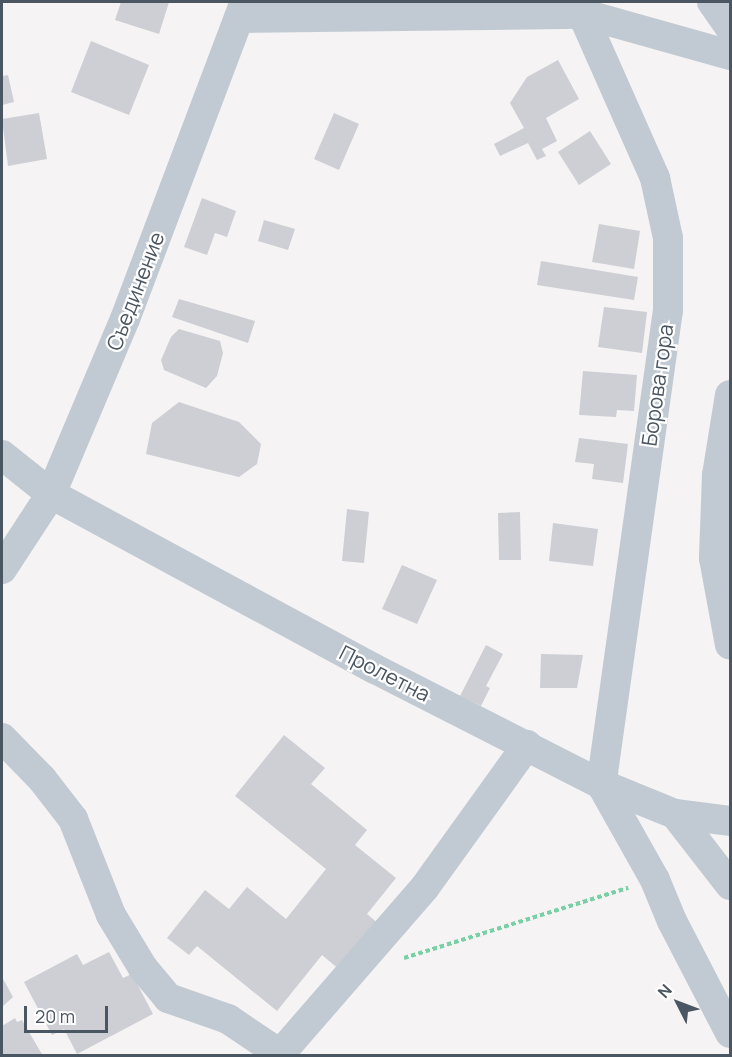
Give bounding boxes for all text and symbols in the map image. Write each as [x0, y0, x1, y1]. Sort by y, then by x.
street label: Съединение [101, 228, 169, 354]
street label: Борова гора [636, 322, 678, 448]
street label: Пролетна [335, 639, 435, 707]
north arrow [648, 973, 708, 1033]
text: N [653, 979, 677, 1003]
scale bar [27, 994, 111, 1032]
text: 20 m [35, 1004, 75, 1028]

